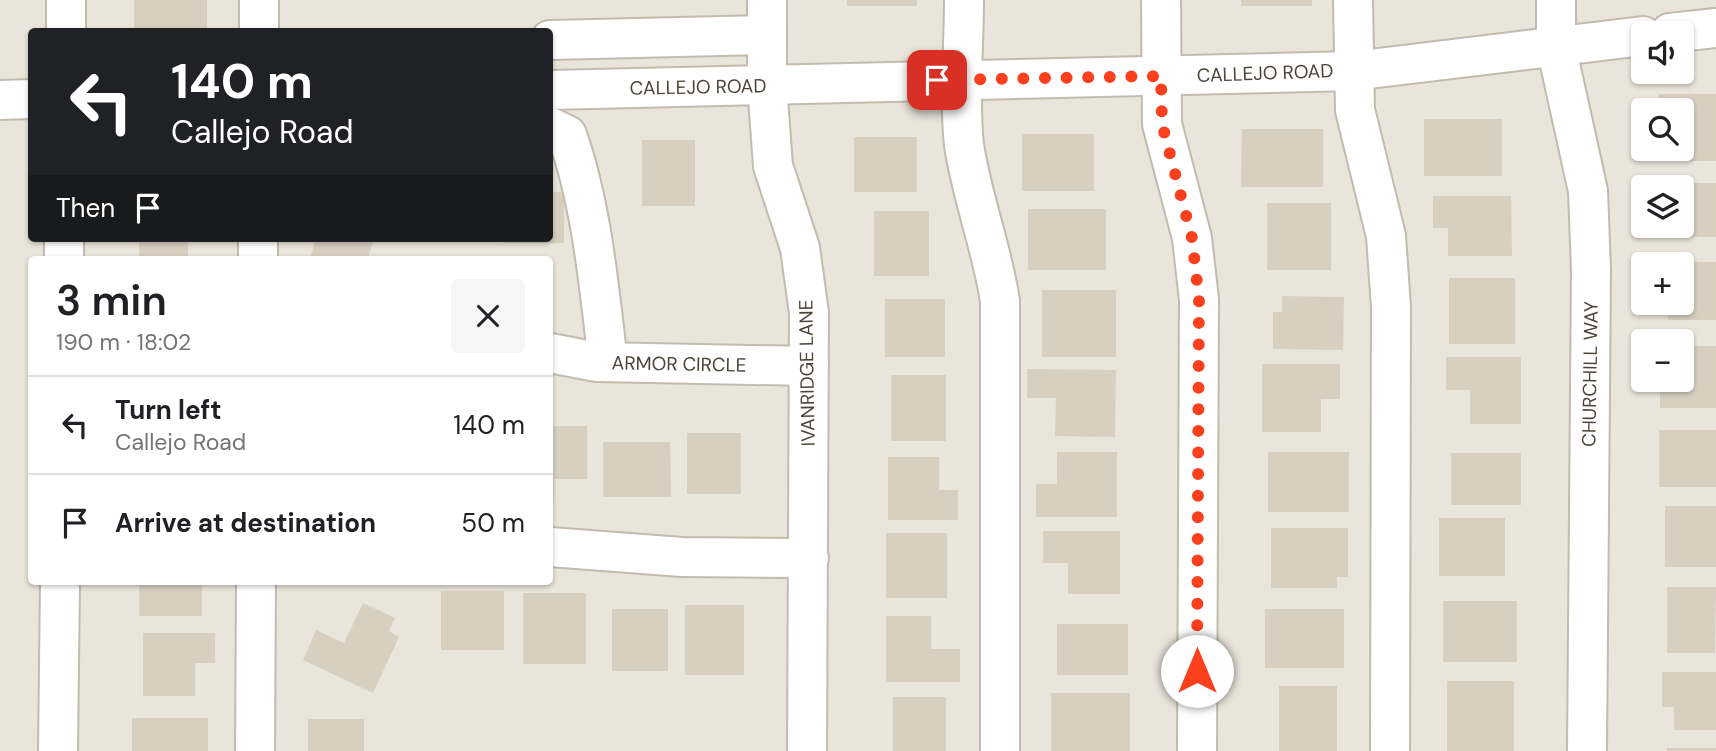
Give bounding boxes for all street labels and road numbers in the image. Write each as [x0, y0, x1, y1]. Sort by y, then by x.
street label: CALLEJO ROAD [1196, 58, 1334, 88]
street label: CALLEJO ROAD [629, 73, 767, 101]
street label: IVANRIDGE LANE [793, 300, 821, 446]
street label: CHURCHILL WAY [1576, 301, 1604, 447]
street label: ARMOR CIRCLE [611, 350, 747, 378]

